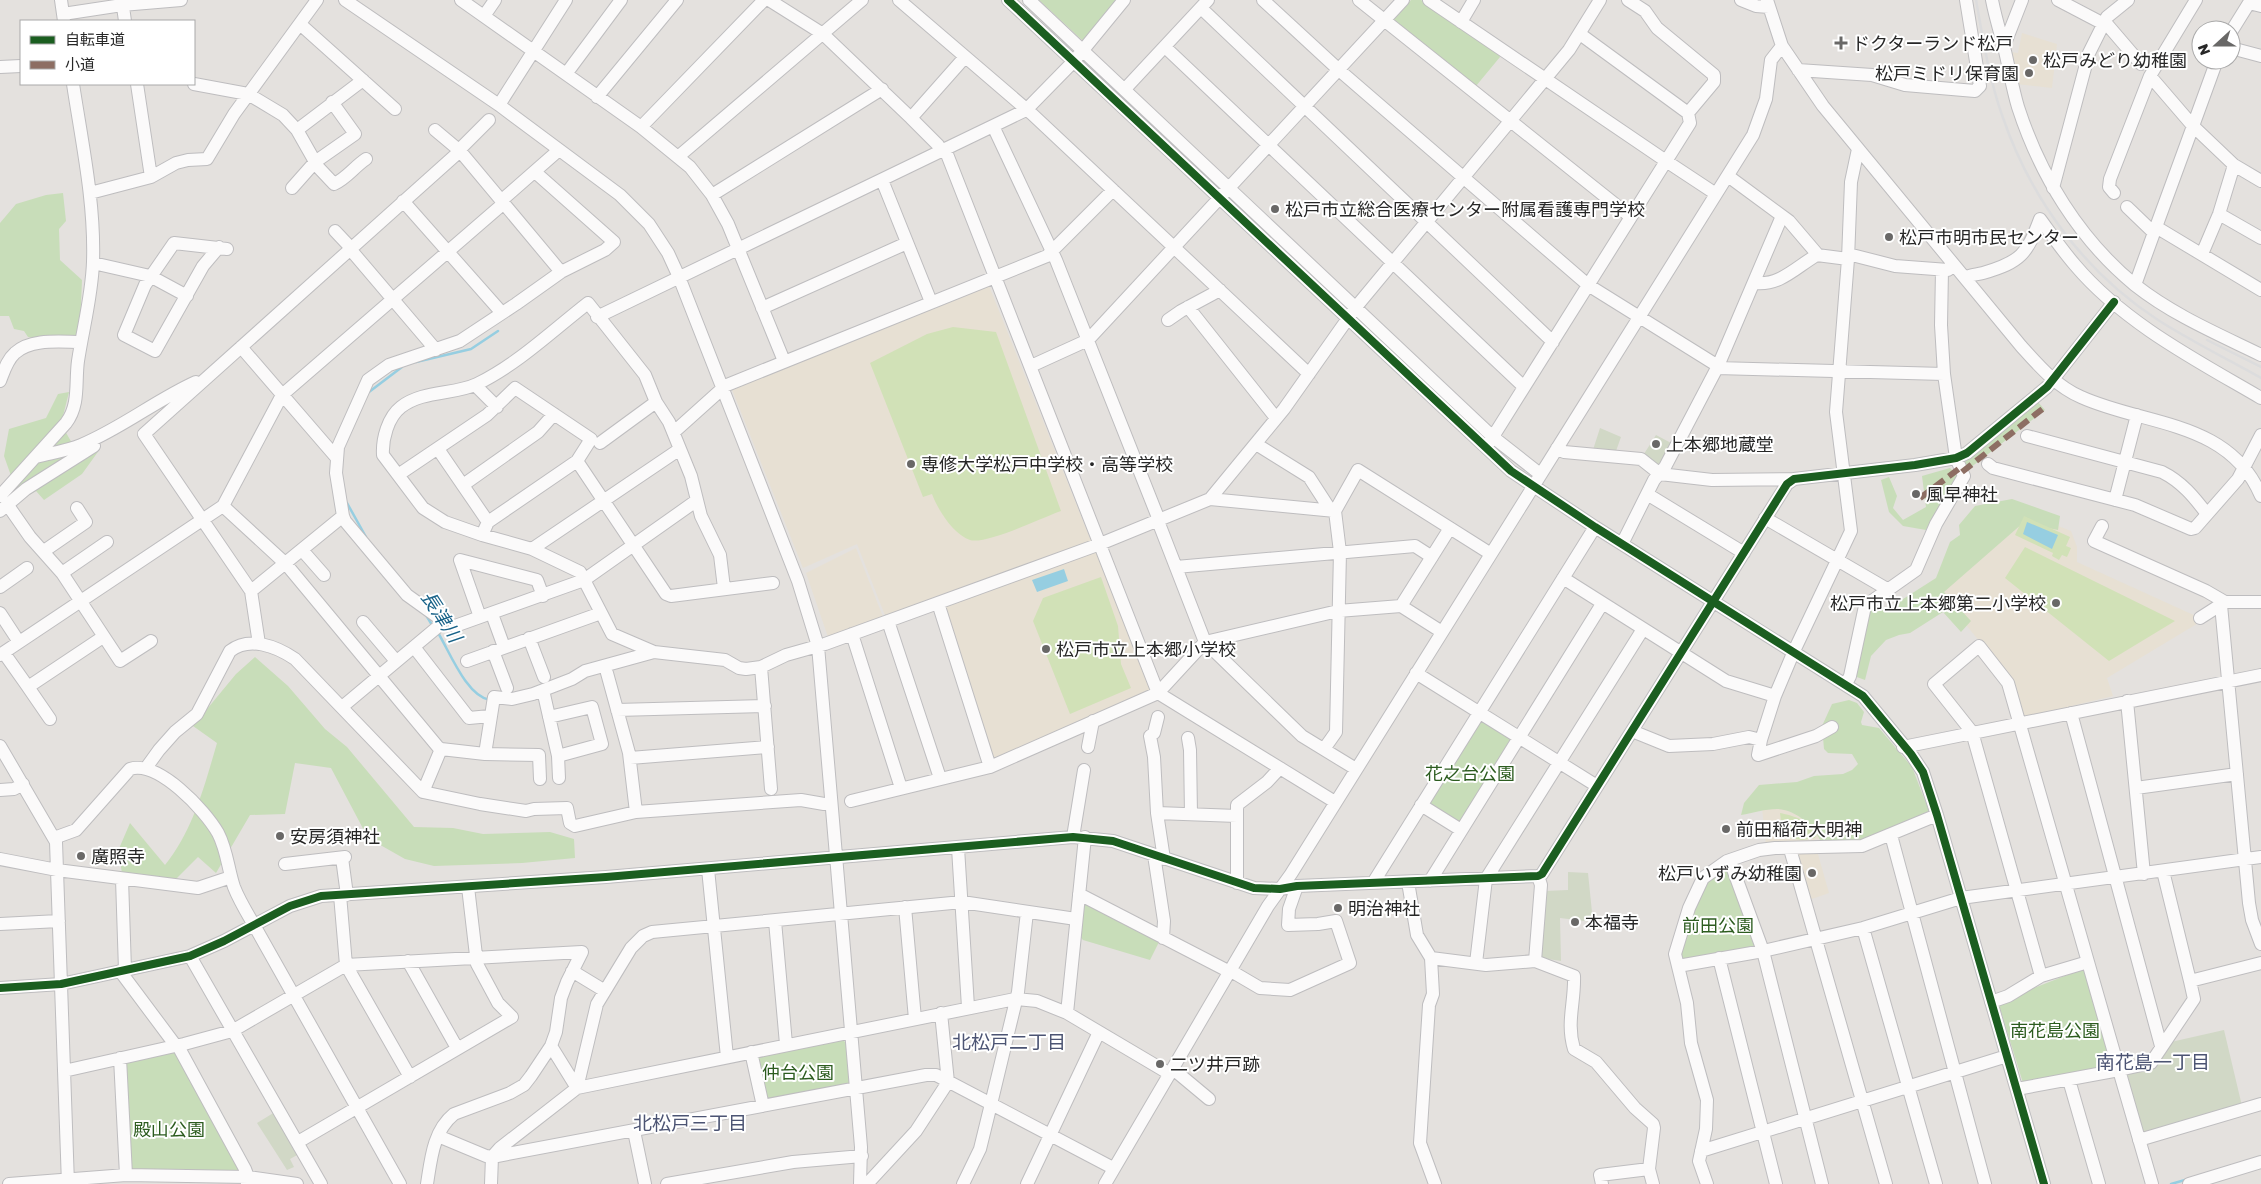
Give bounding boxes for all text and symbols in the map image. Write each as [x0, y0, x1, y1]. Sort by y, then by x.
legend [20, 20, 195, 85]
north arrow [2191, 20, 2241, 70]
text: 自転車道 [65, 30, 125, 48]
place label: ドクターランド松戸 [1852, 32, 2013, 54]
marker: ドクターランド松戸 [1834, 36, 1848, 50]
text: N [2194, 42, 2213, 58]
place label: 松戸みどり幼稚園 [2043, 49, 2187, 71]
marker: 松戸みどり幼稚園 [2027, 54, 2039, 66]
text: 小道 [65, 55, 95, 73]
place label: 松戸ミドリ保育園 [1875, 62, 2019, 84]
marker: 松戸ミドリ保育園 [2023, 67, 2035, 79]
place label: 松戸市立総合医療センター附属看護専門学校 [1285, 198, 1645, 220]
marker: 松戸市立総合医療センター附属看護専門学校 [1269, 203, 1281, 215]
place label: 松戸市明市民センター [1899, 226, 2079, 248]
marker: 松戸市明市民センター [1883, 231, 1895, 243]
place label: 上本郷地蔵堂 [1666, 433, 1774, 455]
marker: 上本郷地蔵堂 [1650, 438, 1662, 450]
place label: 専修大学松戸中学校・高等学校 [921, 453, 1173, 475]
marker: 専修大学松戸中学校・高等学校 [905, 458, 917, 470]
place label: 風早神社 [1926, 483, 1998, 505]
marker: 風早神社 [1910, 488, 1922, 500]
water label: 長津川 [417, 586, 468, 648]
place label: 松戸市立上本郷第二小学校 [1830, 592, 2046, 614]
marker: 松戸市立上本郷第二小学校 [2050, 597, 2062, 609]
place label: 松戸市立上本郷小学校 [1056, 638, 1236, 660]
marker: 松戸市立上本郷小学校 [1040, 643, 1052, 655]
park label: 花之台公園 [1425, 762, 1515, 784]
place label: 前田稲荷大明神 [1736, 818, 1862, 840]
marker: 前田稲荷大明神 [1720, 823, 1732, 835]
place label: 安房須神社 [290, 825, 380, 847]
marker: 安房須神社 [274, 830, 286, 842]
place label: 廣照寺 [91, 845, 145, 867]
marker: 廣照寺 [75, 850, 87, 862]
place label: 松戸いずみ幼稚園 [1658, 862, 1802, 884]
marker: 松戸いずみ幼稚園 [1806, 867, 1818, 879]
place label: 明治神社 [1348, 897, 1420, 919]
marker: 明治神社 [1332, 902, 1344, 914]
place label: 本福寺 [1585, 911, 1639, 933]
park label: 前田公園 [1682, 914, 1754, 936]
marker: 本福寺 [1569, 916, 1581, 928]
park label: 南花島公園 [2010, 1019, 2100, 1041]
district label: 北松戸二丁目 [952, 1030, 1066, 1053]
district label: 南花島一丁目 [2096, 1050, 2210, 1073]
place label: 二ツ井戸跡 [1170, 1053, 1260, 1075]
marker: 二ツ井戸跡 [1154, 1058, 1166, 1070]
park label: 仲台公園 [762, 1061, 834, 1083]
district label: 北松戸三丁目 [633, 1111, 747, 1134]
park label: 殿山公園 [133, 1118, 205, 1140]

